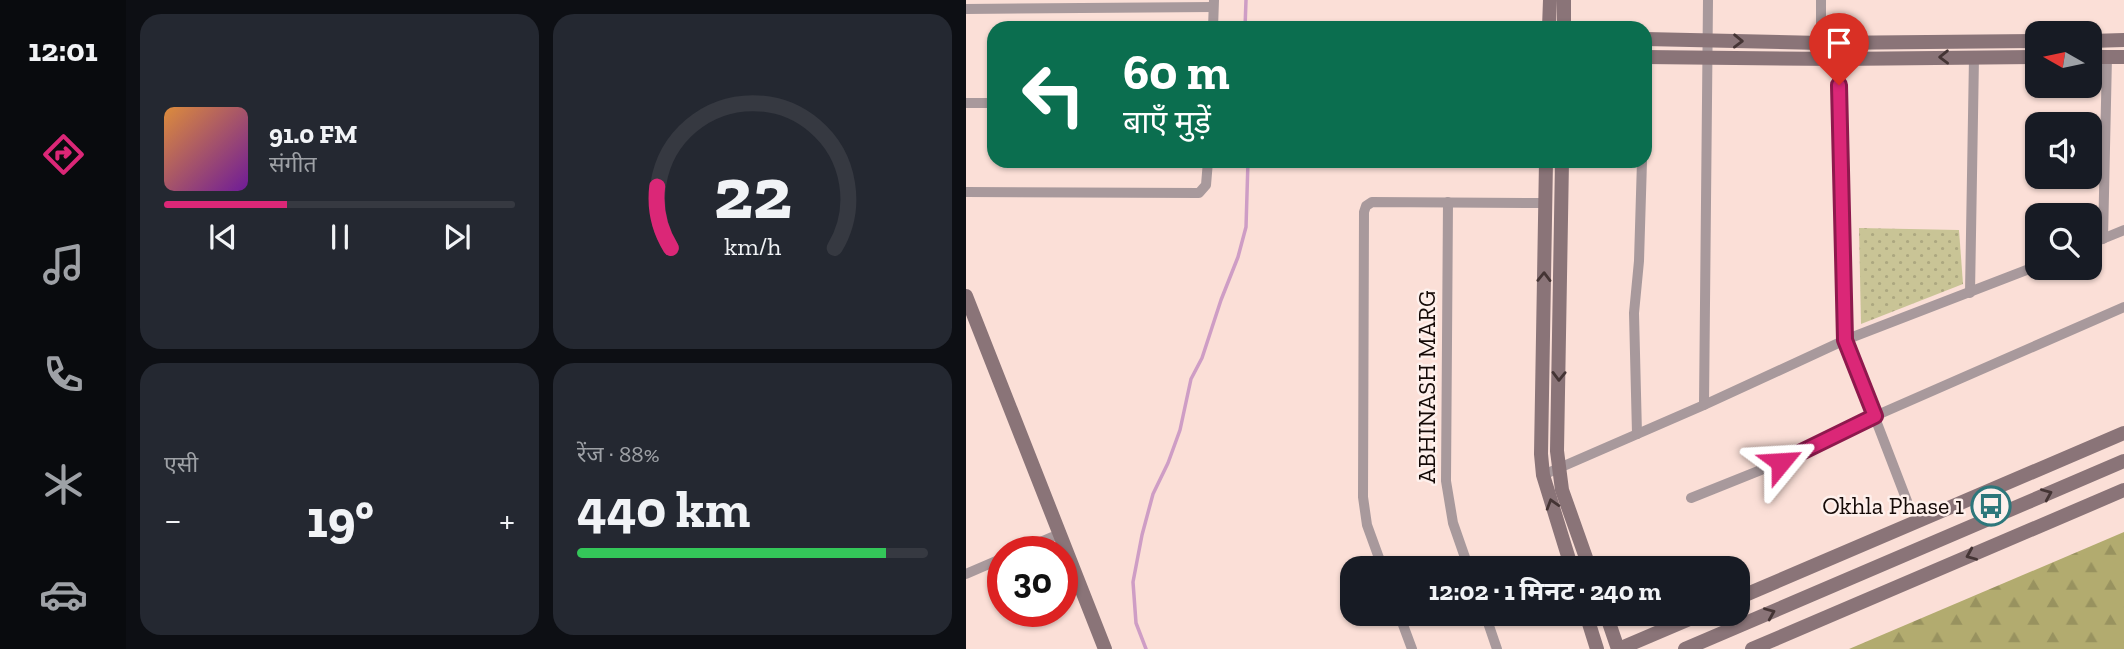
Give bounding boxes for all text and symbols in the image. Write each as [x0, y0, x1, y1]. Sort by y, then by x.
pin [1809, 13, 1869, 85]
north arrow [2025, 21, 2102, 98]
map controls [2025, 21, 2102, 280]
icon: arrive [1820, 24, 1858, 62]
text: 12:01 [28, 31, 98, 69]
one-way arrow [1733, 33, 1743, 49]
text: 60 m [1123, 43, 1230, 102]
icon: left [1008, 49, 1099, 140]
one-way arrow [1939, 50, 1950, 65]
text: बाएँ मुड़ें [1123, 103, 1211, 141]
button: sound [2025, 112, 2102, 189]
text: 91.0 FM [269, 118, 357, 150]
icon: directions [39, 130, 88, 179]
text: 22 [713, 149, 792, 237]
text: संगीत [269, 150, 317, 178]
button: search [2025, 203, 2102, 280]
icon: previous [204, 218, 242, 256]
icon: pause [321, 218, 359, 256]
icon: next [438, 218, 476, 256]
text: km/h [724, 231, 781, 261]
icon: music [39, 240, 88, 289]
one-way arrow [1536, 272, 1552, 282]
street label: ABHINASH MARG [1412, 291, 1441, 483]
icon: phone [39, 350, 88, 399]
one-way arrow [1551, 371, 1566, 382]
position arrow [1744, 425, 1818, 499]
text: रेंज · 88% [577, 440, 660, 468]
text: एसी [164, 450, 198, 478]
icon: climate [39, 460, 88, 509]
text: 440 km [577, 478, 750, 540]
bus stop icon: Okhla Phase 1 [1970, 485, 2012, 527]
text: 19° [307, 488, 374, 550]
one-way arrow [2039, 488, 2052, 502]
place label: Okhla Phase 1 [1822, 491, 1964, 520]
text: − [164, 497, 182, 543]
text: + [499, 497, 515, 543]
one-way arrow [1545, 498, 1560, 510]
speed limit sign: 30 [987, 536, 1078, 627]
one-way arrow [1966, 547, 1978, 561]
icon: car [39, 570, 88, 619]
text: 12:02 · 1 मिनट · 240 m [1429, 575, 1661, 607]
one-way arrow [1763, 607, 1775, 621]

